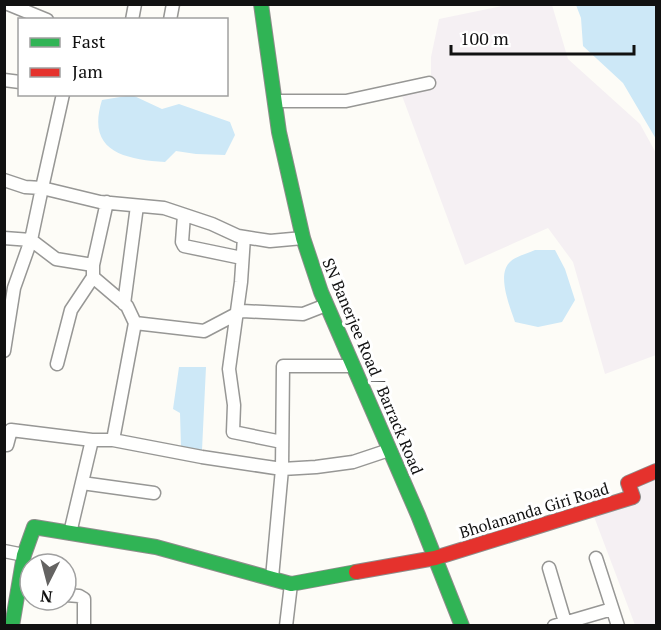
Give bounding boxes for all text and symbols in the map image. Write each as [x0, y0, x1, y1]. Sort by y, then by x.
legend [18, 18, 228, 96]
scale bar [451, 18, 634, 56]
text: 100 m [460, 26, 509, 50]
text: Fast [72, 29, 106, 53]
text: Jam [72, 59, 103, 83]
street label: SN Banerjee Road / Barrack Road [317, 254, 429, 478]
street label: Bholananda Giri Road [457, 477, 612, 543]
north arrow [18, 552, 78, 612]
text: N [39, 585, 54, 608]

